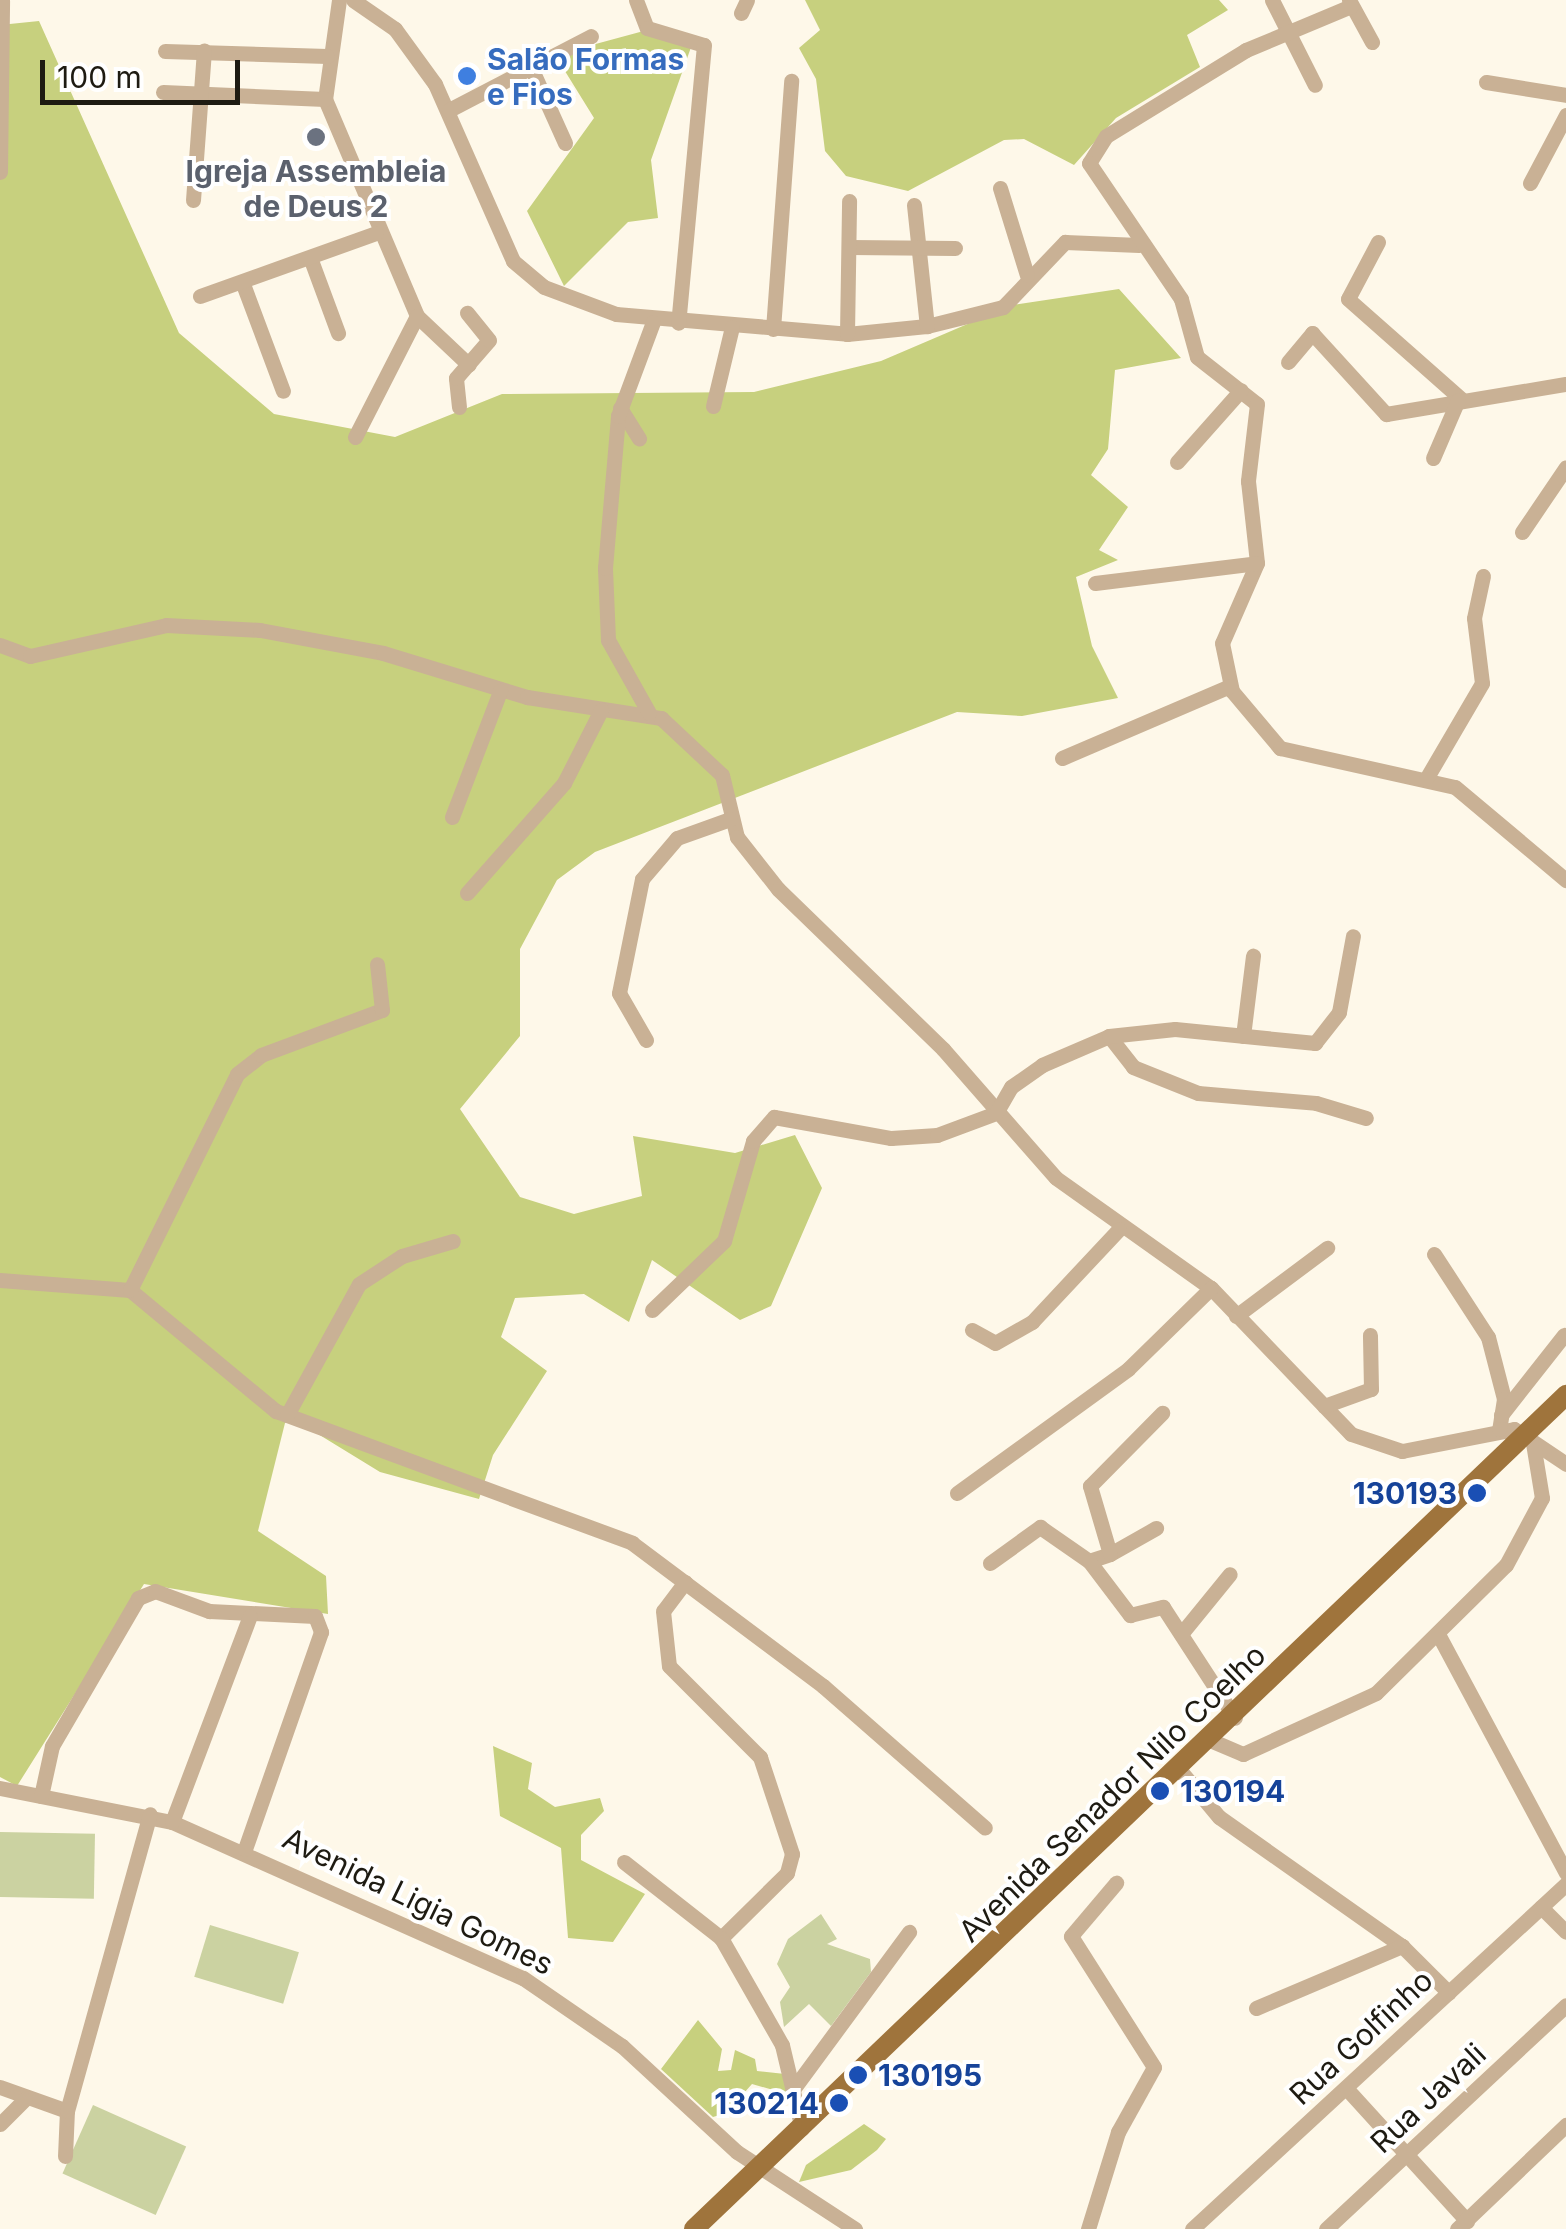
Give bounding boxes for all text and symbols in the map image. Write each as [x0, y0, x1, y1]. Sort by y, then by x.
scale bar [45, 40, 245, 102]
place label: Salão Formas e Fios [487, 41, 684, 112]
text: 100 m [57, 59, 142, 95]
marker: Salão Formas e Fios [456, 65, 478, 87]
marker: Igreja Assembleia de Deus 2 [305, 126, 327, 148]
place label: Igreja Assembleia de Deus 2 [186, 153, 446, 224]
place label: 130193 [1353, 1475, 1457, 1511]
marker: 130193 [1466, 1482, 1488, 1504]
street label: Avenida Senador Nilo Coelho [951, 1637, 1273, 1949]
place label: 130194 [1180, 1773, 1285, 1809]
marker: 130194 [1149, 1780, 1171, 1802]
street label: Avenida Ligia Gomes [277, 1820, 559, 1982]
street label: Rua Golfinho [1282, 1962, 1440, 2112]
street label: Rua Javali [1363, 2036, 1493, 2160]
place label: 130195 [878, 2057, 982, 2093]
marker: 130195 [847, 2064, 869, 2086]
place label: 130214 [714, 2085, 819, 2121]
marker: 130214 [828, 2092, 850, 2114]

